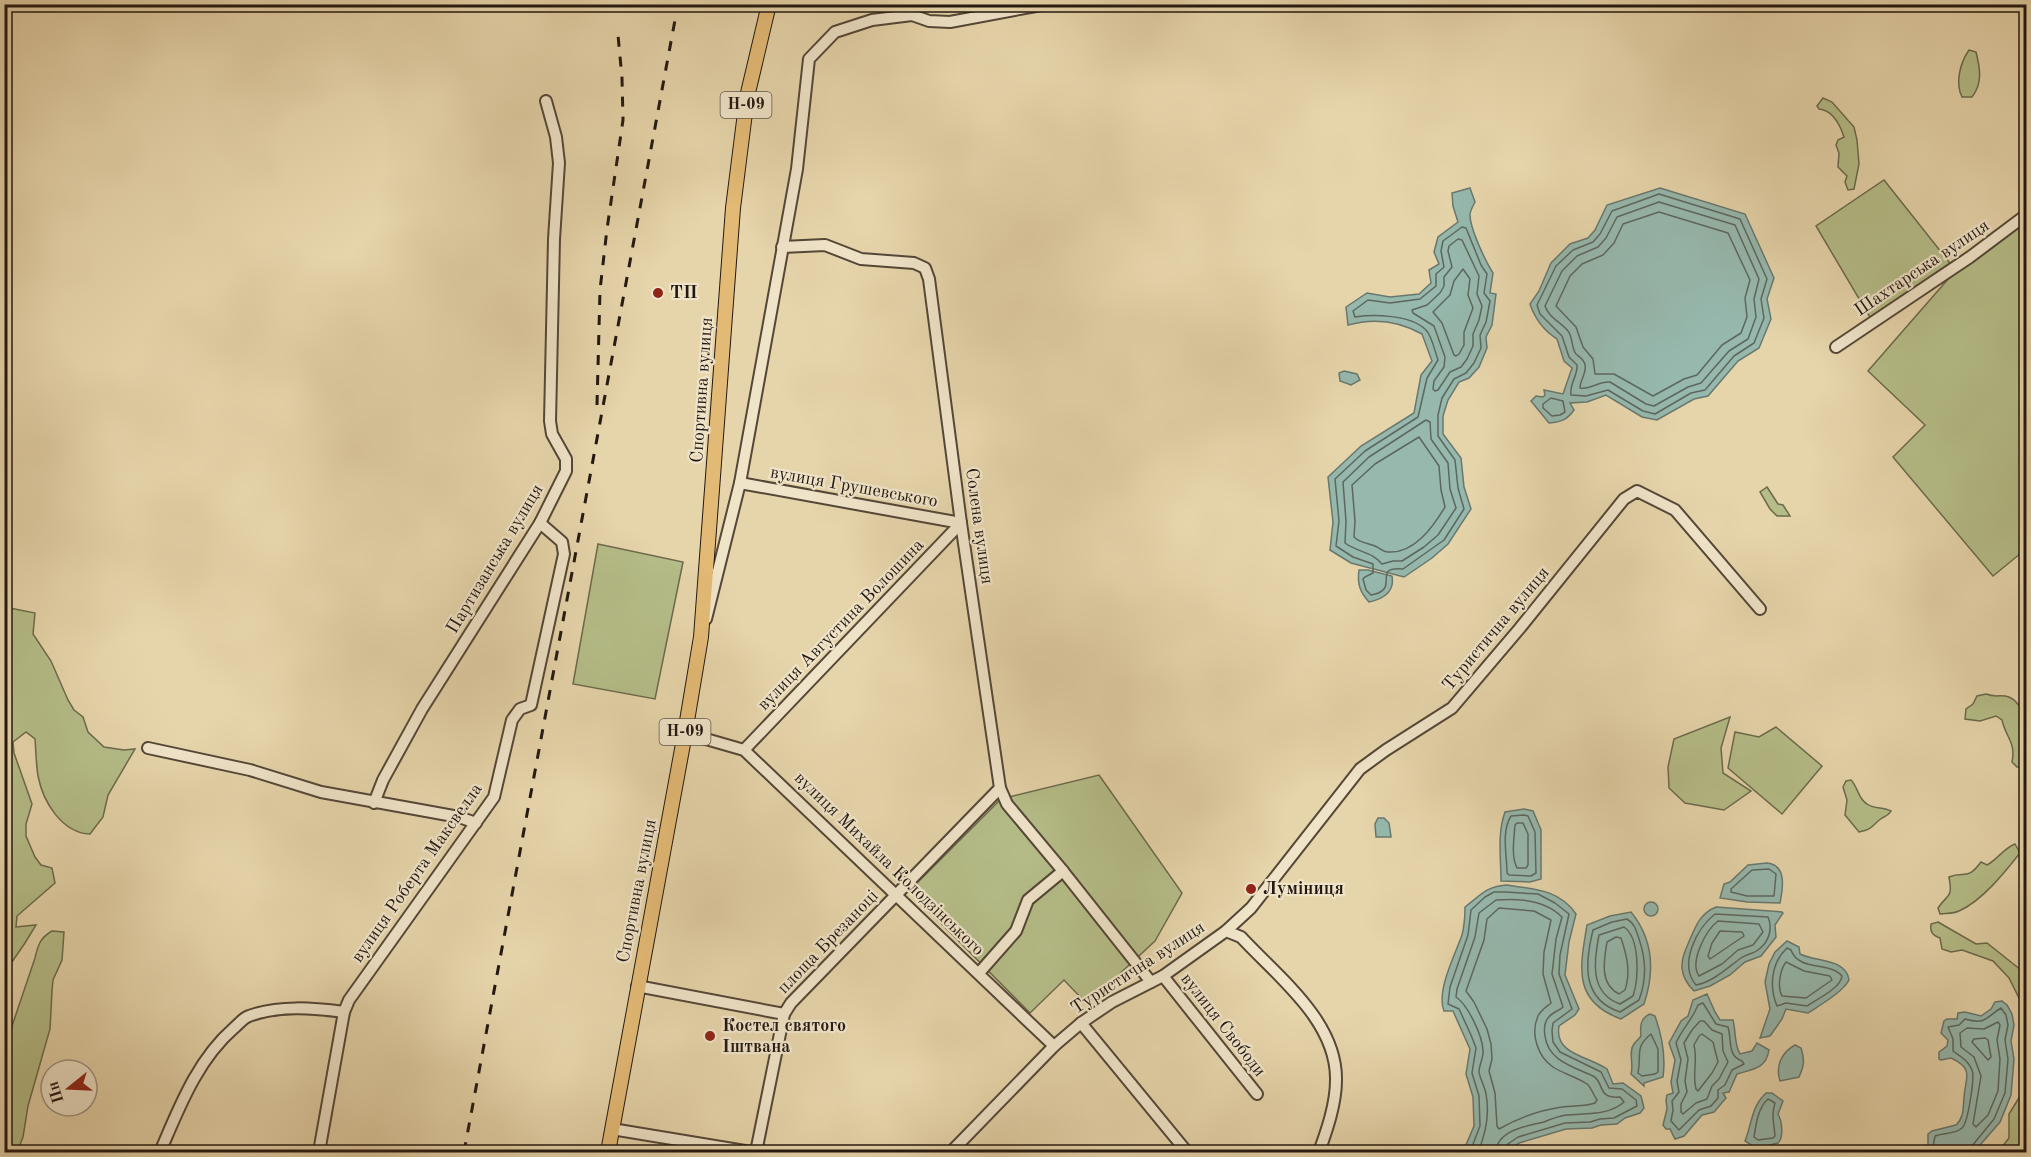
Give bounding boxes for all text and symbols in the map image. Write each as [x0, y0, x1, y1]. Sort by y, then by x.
road number: Н-09 [720, 92, 771, 118]
street label: Шахтарська вулиця [1851, 216, 1993, 320]
place label: ТП [670, 284, 698, 302]
marker: ТП [651, 286, 665, 300]
street label: Спортивна вулиця [688, 317, 716, 463]
street label: вулиця Грушевського [769, 463, 939, 511]
street label: Солена вулиця [962, 467, 996, 585]
street label: Партизанська вулиця [443, 481, 547, 637]
street label: вулиця Августина Волошина [754, 536, 928, 714]
street label: Туристична вулиця [1439, 564, 1553, 694]
road number: Н-09 [660, 719, 710, 745]
street label: вулиця Михайла Колодзінського [791, 769, 987, 959]
street label: вулиця Роберта Максвелла [348, 780, 486, 966]
street label: Спортивна вулиця [614, 818, 660, 964]
place label: Луміниця [1263, 880, 1344, 898]
marker: Луміниця [1244, 882, 1258, 896]
street label: площа Брезаноці [774, 887, 882, 997]
street label: Туристична вулиця [1068, 918, 1208, 1018]
street label: вулиця Свободи [1177, 970, 1269, 1080]
place label: Костел святого Іштвана [722, 1017, 846, 1056]
marker: Костел святого Іштвана [703, 1029, 717, 1043]
north arrow [39, 1058, 99, 1118]
text: Пн [46, 1079, 68, 1105]

